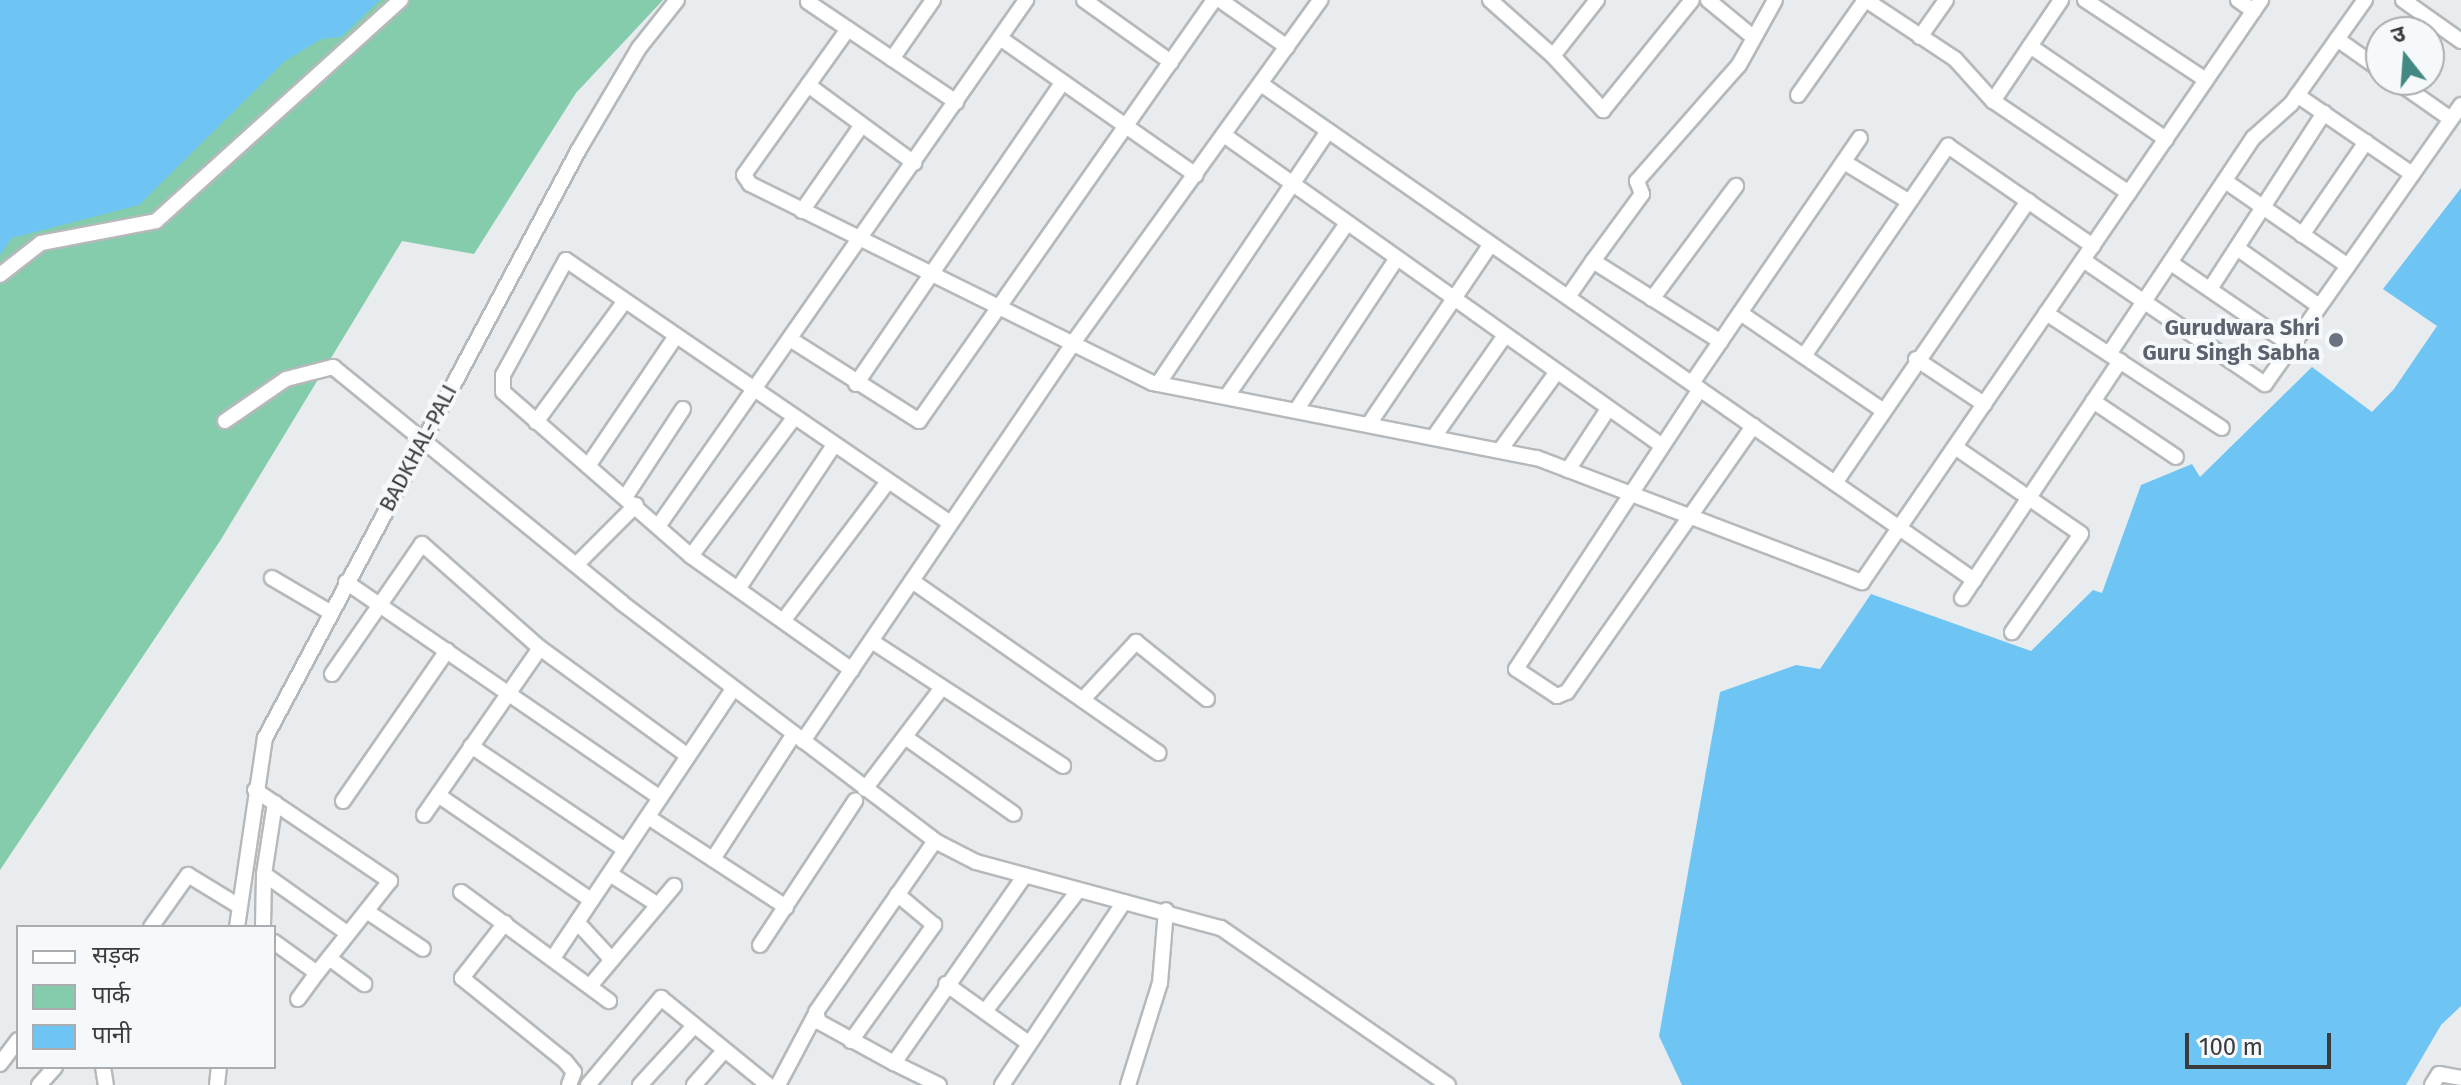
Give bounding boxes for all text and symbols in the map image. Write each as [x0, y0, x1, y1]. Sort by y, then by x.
north arrow [2365, 16, 2445, 96]
text: उ [2388, 20, 2409, 49]
place label: Gurudwara Shri Guru Singh Sabha [2143, 314, 2320, 366]
marker: Gurudwara Shri Guru Singh Sabha [2327, 331, 2345, 349]
street label: BADKHAL-PALI [374, 380, 462, 516]
legend [16, 925, 276, 1069]
text: सड़क [92, 941, 140, 969]
text: पार्क [92, 981, 130, 1009]
scale bar [2189, 1017, 2335, 1067]
text: पानी [92, 1021, 131, 1049]
text: 100 m [2199, 1033, 2263, 1061]

